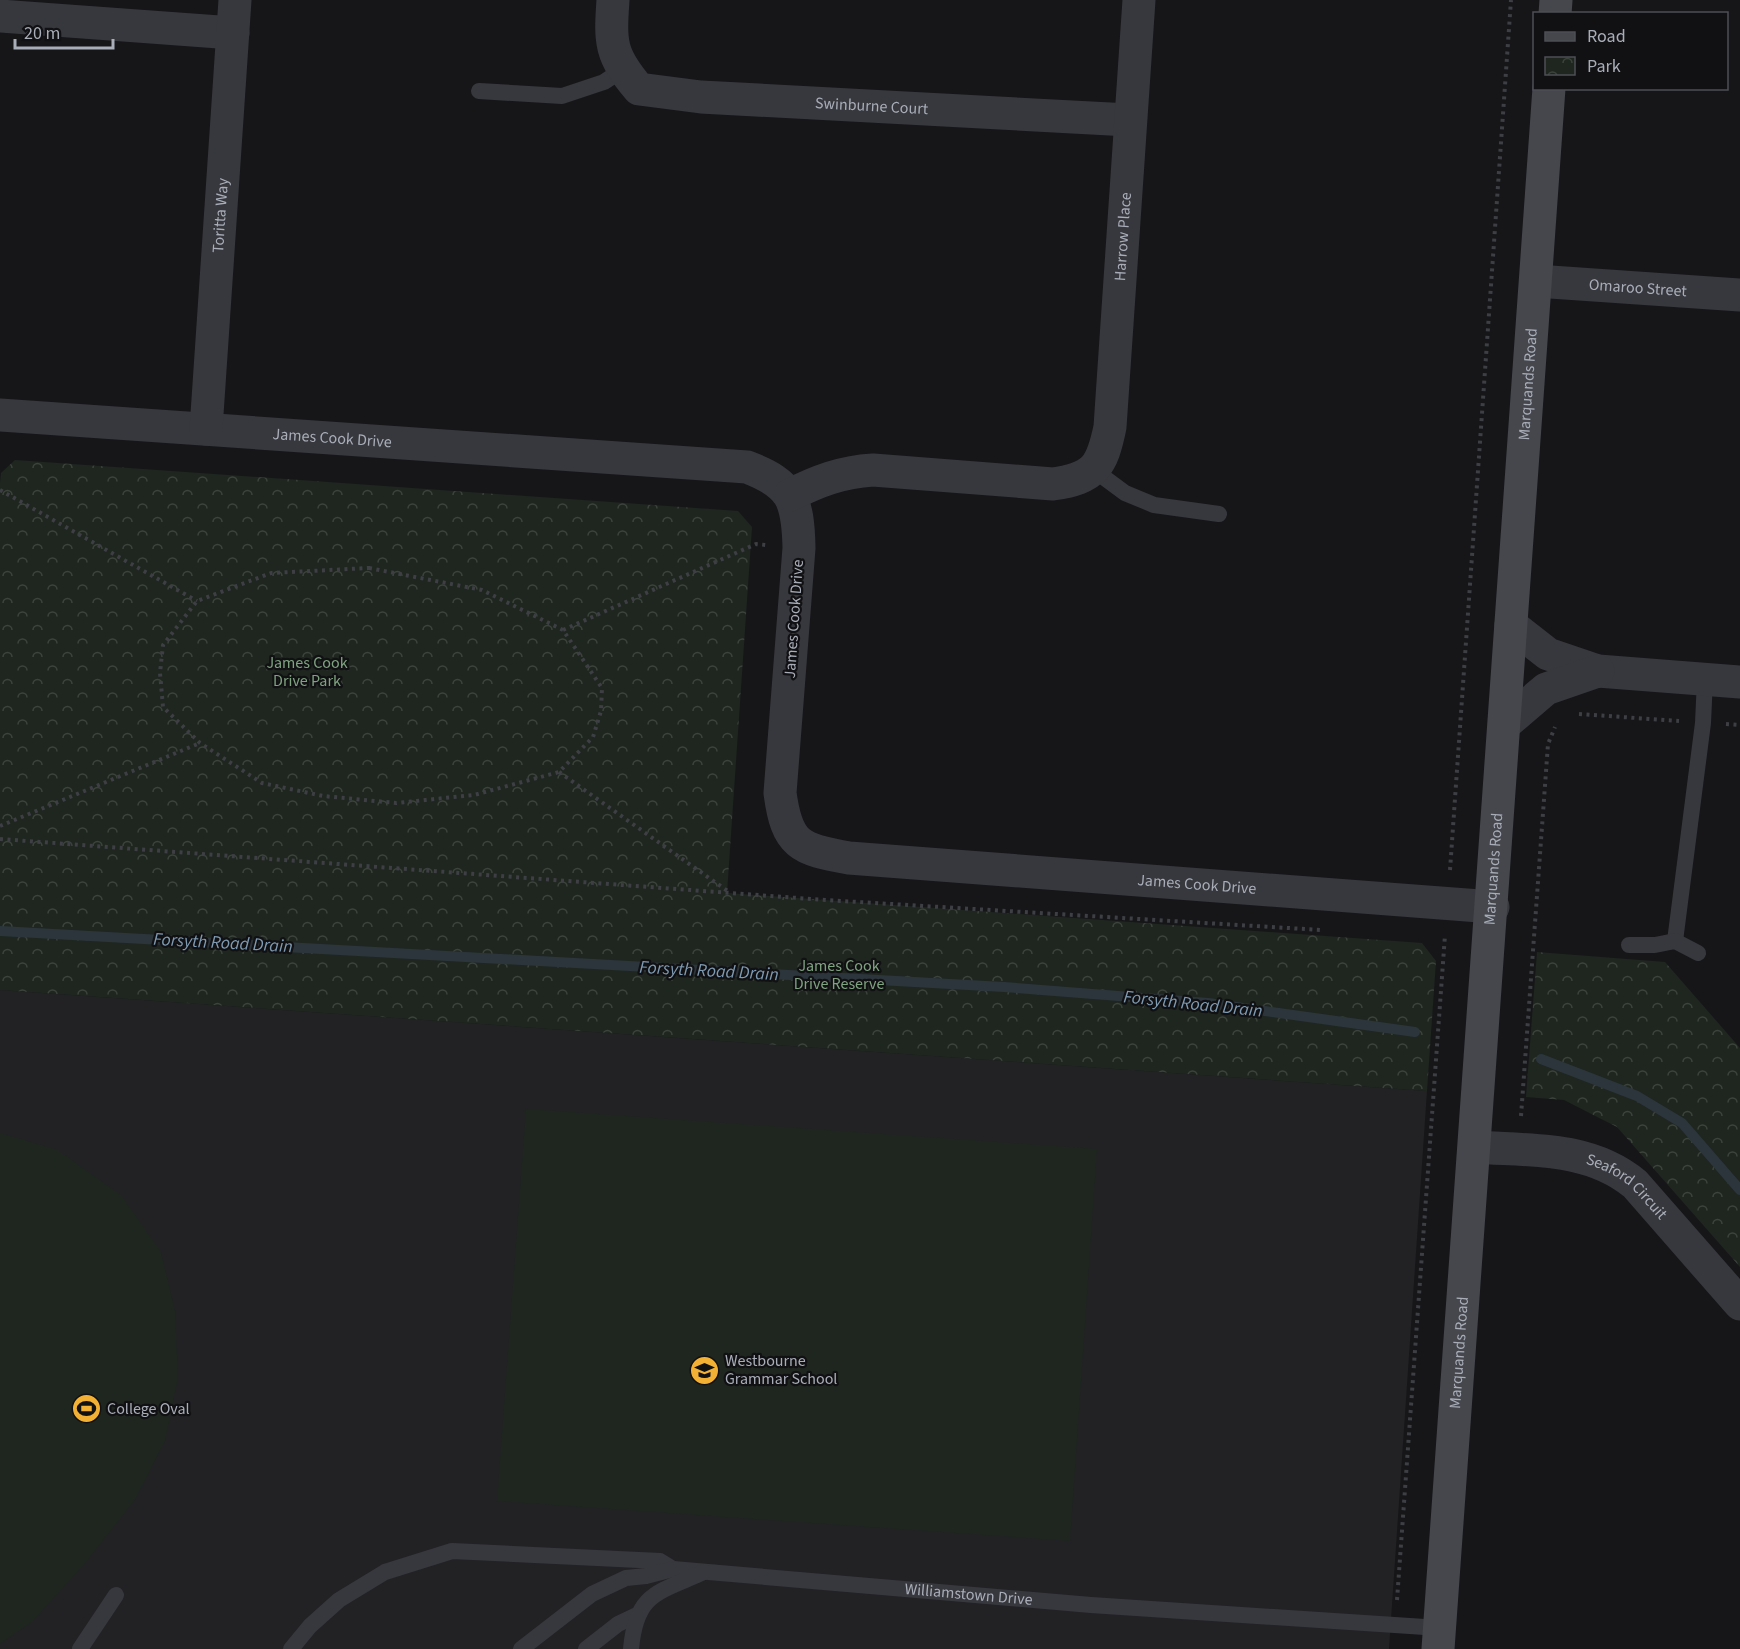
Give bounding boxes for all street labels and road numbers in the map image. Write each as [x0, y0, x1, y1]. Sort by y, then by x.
street label: Swinburne Court [814, 92, 929, 120]
street label: Toritta Way [207, 177, 234, 254]
street label: Harrow Place [1109, 192, 1137, 282]
street label: Omaroo Street [1588, 274, 1688, 302]
street label: Marquands Road [1513, 327, 1543, 441]
street label: James Cook Drive [272, 423, 392, 453]
street label: James Cook Drive [779, 559, 809, 679]
street label: Marquands Road [1478, 812, 1508, 926]
street label: James Cook Drive [1137, 869, 1257, 900]
street label: Seaford Circuit [1583, 1148, 1673, 1225]
street label: Marquands Road [1444, 1296, 1474, 1410]
street label: Williamstown Drive [904, 1578, 1033, 1611]

